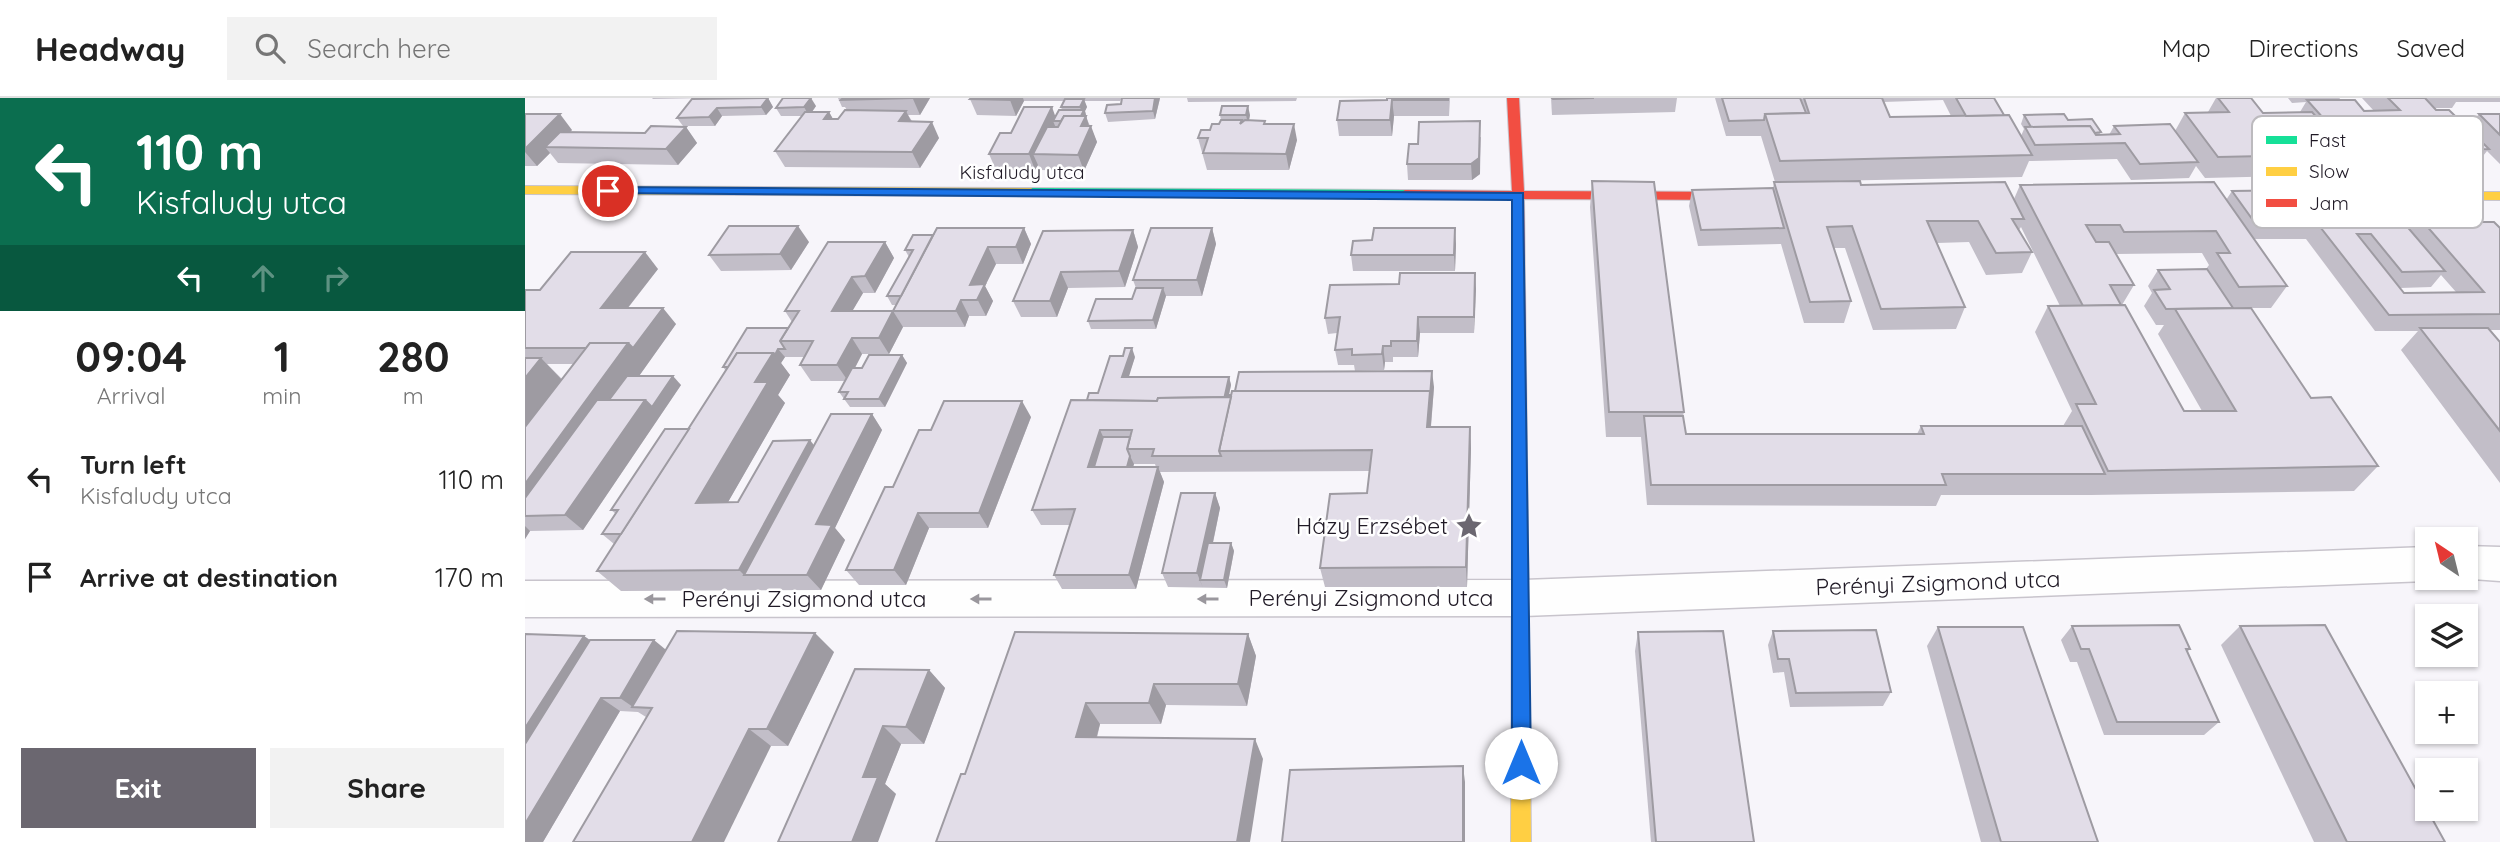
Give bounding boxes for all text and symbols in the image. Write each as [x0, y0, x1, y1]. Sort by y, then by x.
search box [227, 17, 717, 80]
text: Headway [35, 28, 185, 69]
icon: search [251, 29, 289, 67]
text: Search here [307, 32, 451, 65]
text: Map [2162, 33, 2211, 63]
text: Directions [2249, 33, 2359, 63]
text: Saved [2397, 33, 2465, 63]
legend [2252, 116, 2483, 228]
text: 110 m [136, 121, 263, 182]
icon: left [21, 126, 112, 217]
text: Fast [2309, 128, 2346, 152]
text: Slow [2309, 159, 2350, 183]
street label: Kisfaludy utca [959, 160, 1085, 184]
pin [578, 161, 638, 221]
icon: arrive [589, 172, 627, 210]
text: Kisfaludy utca [136, 182, 347, 222]
text: Jam [2309, 191, 2349, 215]
icon: left [171, 259, 209, 297]
icon: ahead [244, 259, 282, 297]
icon: right [317, 259, 355, 297]
text: 09:04 [75, 330, 187, 383]
text: 1 [274, 330, 290, 383]
text: 280 [377, 330, 450, 383]
text: Arrival [97, 381, 166, 410]
text: min [262, 381, 302, 410]
text: m [403, 381, 424, 410]
text: Turn left [80, 448, 187, 481]
icon: left [21, 460, 59, 498]
text: 110 m [438, 463, 504, 496]
text: Kisfaludy utca [80, 481, 232, 510]
place label: Házy Erzsébet [1296, 511, 1448, 540]
place icon: Házy Erzsébet [1454, 511, 1484, 541]
north arrow [2415, 527, 2478, 590]
map controls [2415, 527, 2478, 821]
icon: arrive [21, 558, 59, 596]
text: Arrive at destination [80, 561, 338, 594]
text: 170 m [435, 561, 504, 594]
street label: Perényi Zsigmond utca [1815, 564, 2061, 601]
street label: Perényi Zsigmond utca [1248, 583, 1494, 612]
street label: Perényi Zsigmond utca [681, 584, 927, 613]
one-way arrow [644, 593, 666, 605]
one-way arrow [969, 593, 991, 605]
one-way arrow [1197, 593, 1219, 605]
button: layers [2415, 604, 2478, 667]
button: + [2415, 681, 2478, 744]
position arrow [1484, 726, 1558, 800]
button: Exit [21, 748, 256, 828]
button: Share [270, 748, 504, 828]
button: − [2415, 758, 2478, 821]

